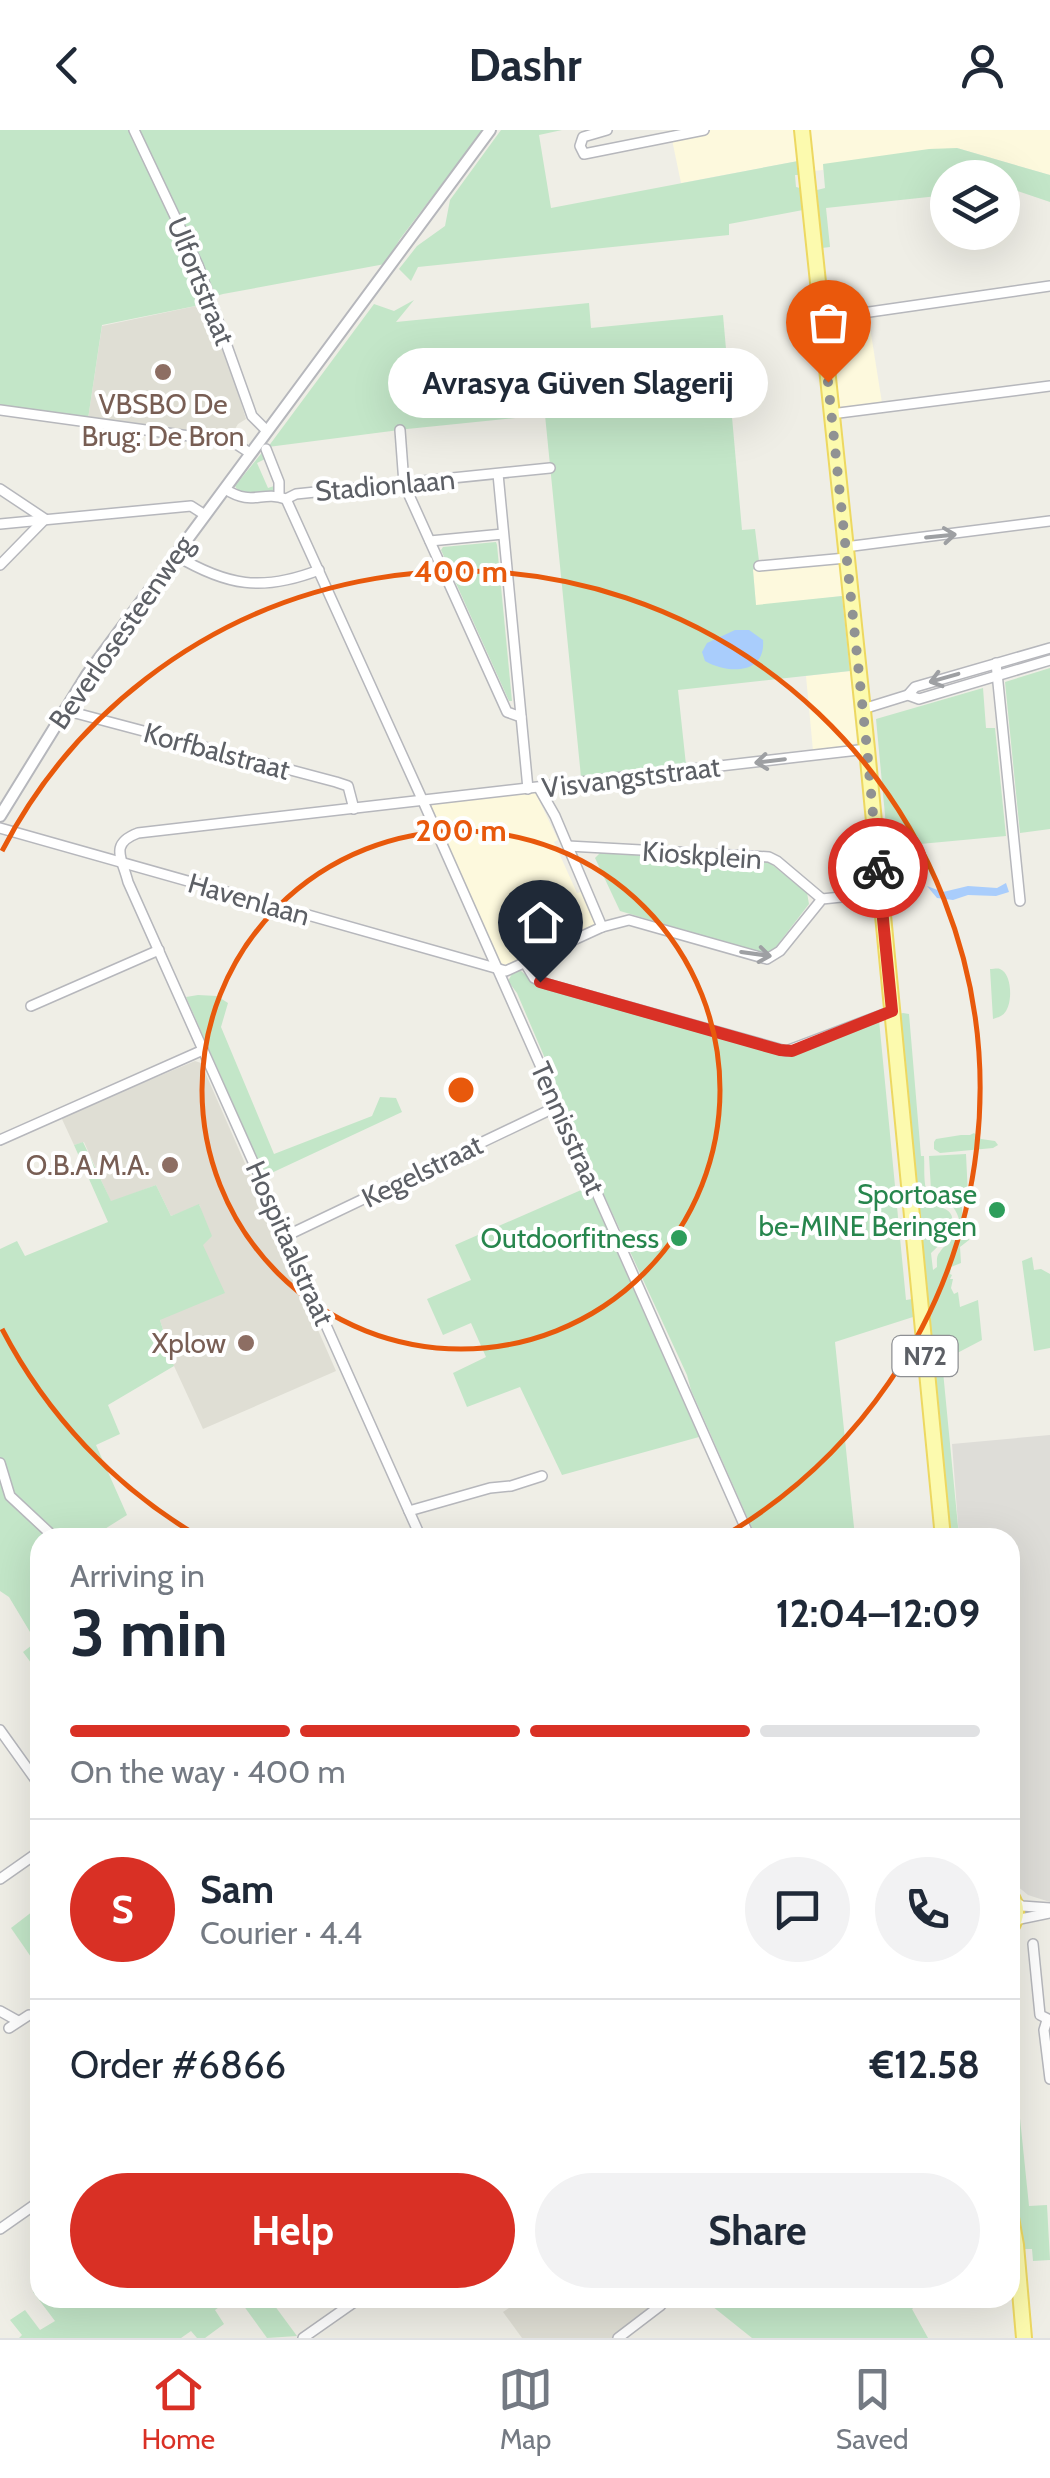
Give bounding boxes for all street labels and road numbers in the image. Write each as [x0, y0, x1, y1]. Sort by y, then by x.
street label: Ulfortstraat [160, 212, 242, 350]
street label: Stadionlaan [314, 462, 456, 508]
street label: Beverlosesteenweg [41, 528, 201, 736]
street label: Korfbalstraat [140, 715, 294, 787]
street label: Visvangststraat [540, 749, 722, 805]
street label: Kioskplein [641, 834, 763, 876]
street label: Havenlaan [184, 865, 314, 933]
street label: Tennisstraat [524, 1056, 612, 1200]
street label: Kegelstraat [356, 1127, 488, 1215]
street label: Hospitaalstraat [239, 1155, 341, 1331]
road number: N72 [892, 1336, 958, 1376]

